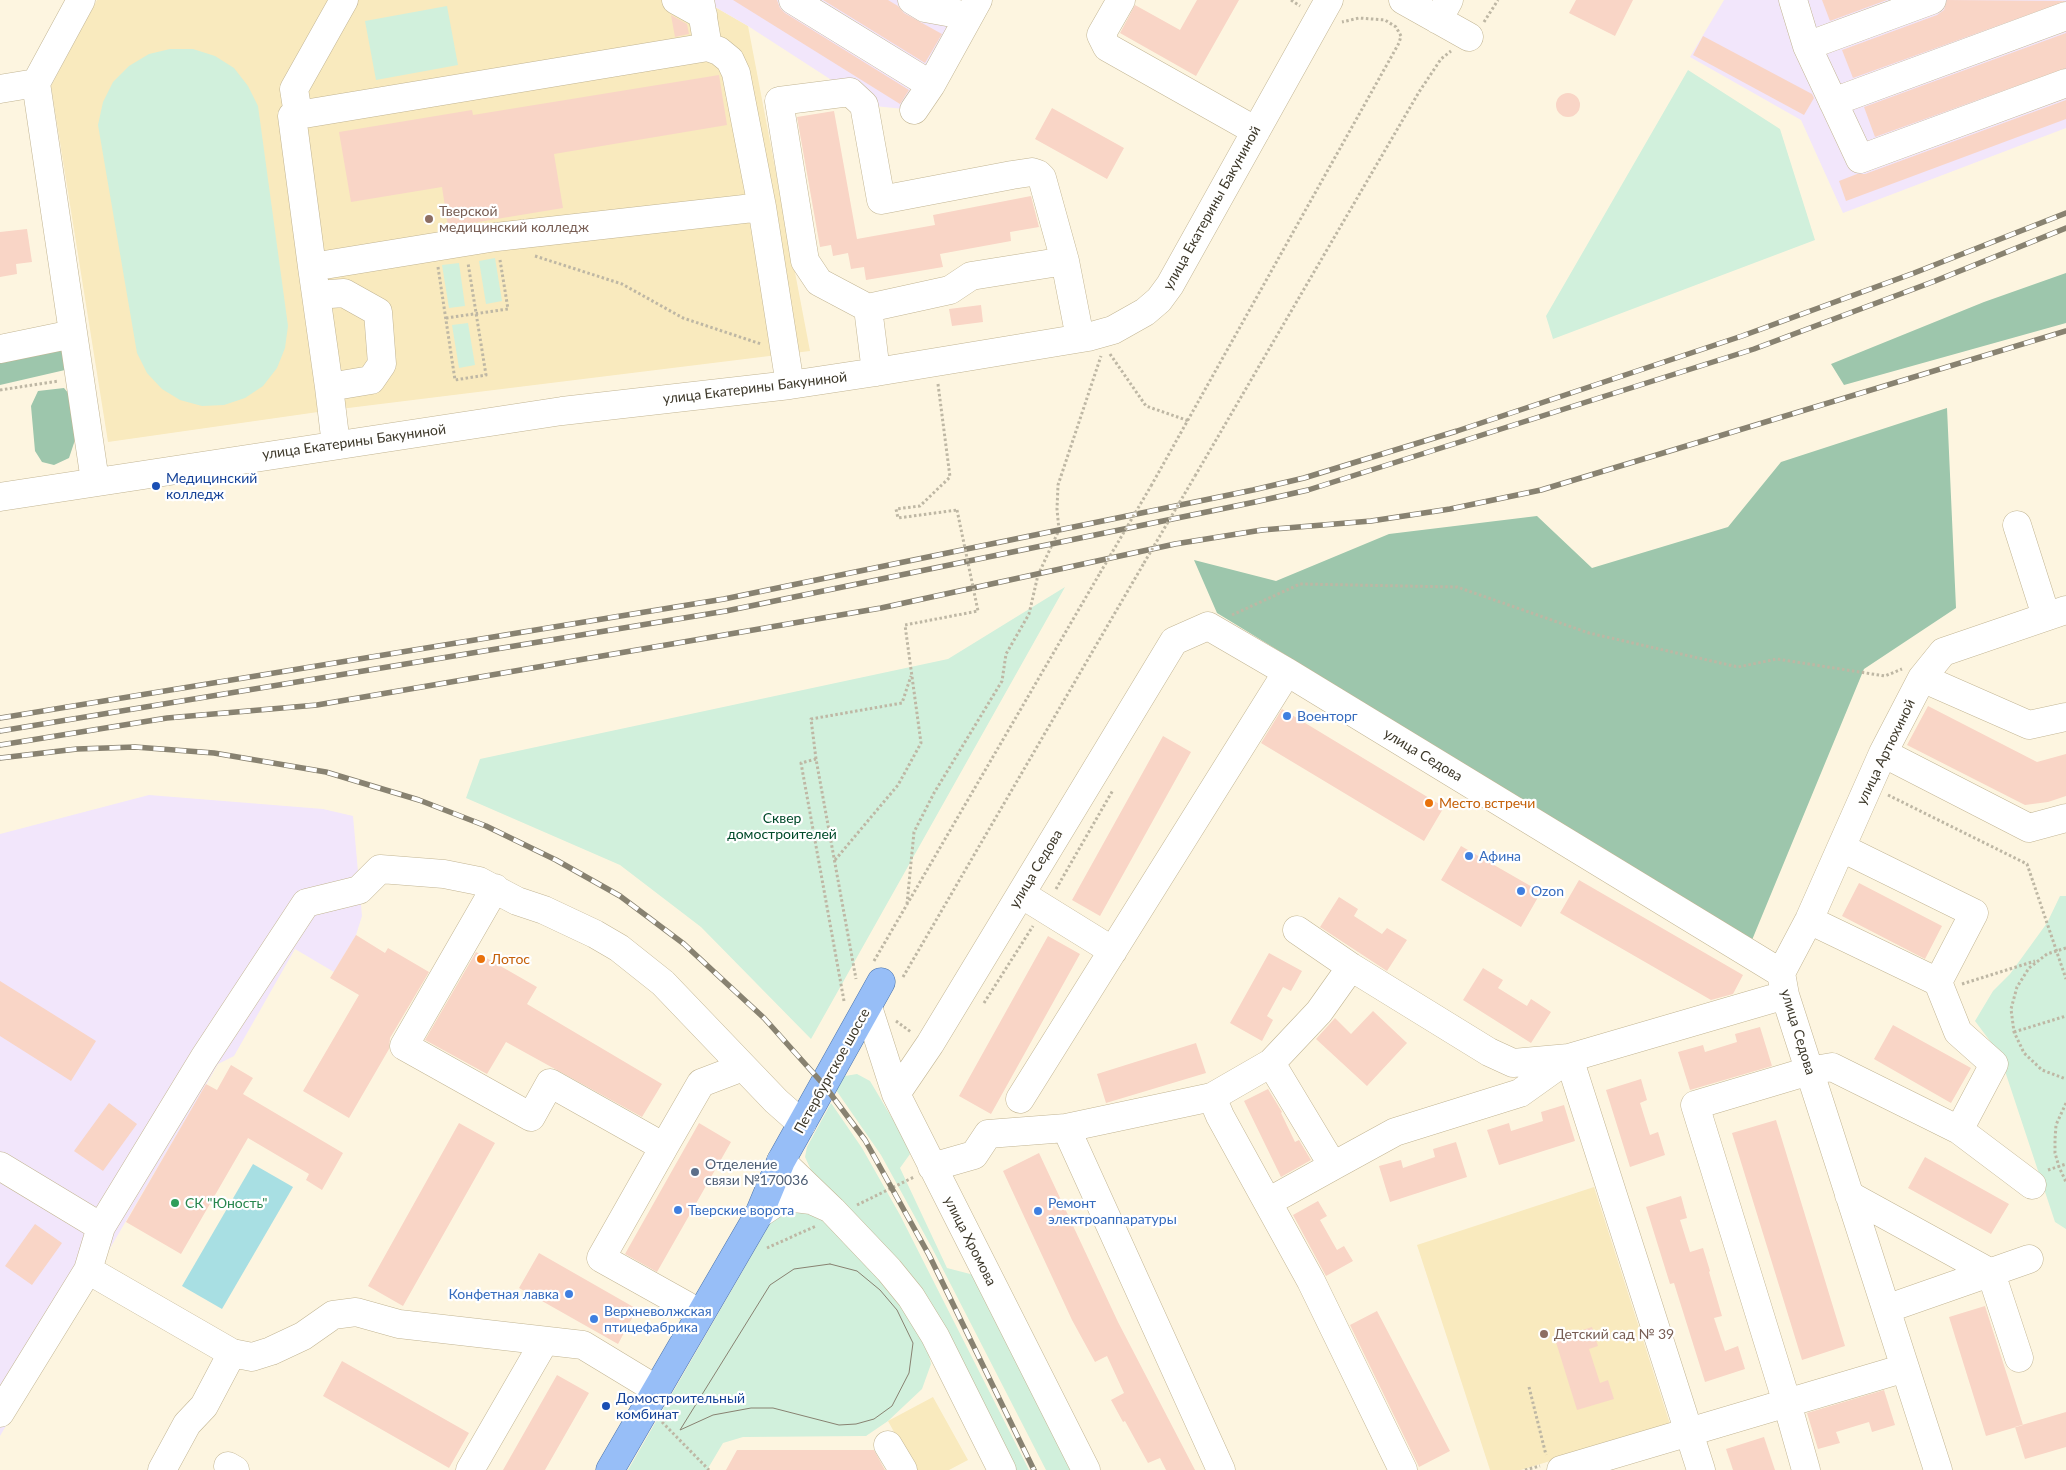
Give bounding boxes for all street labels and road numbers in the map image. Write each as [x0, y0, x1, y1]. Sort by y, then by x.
street label: улица Екатерины Бакуниной [1160, 123, 1264, 293]
street label: улица Екатерины Бакуниной [662, 368, 848, 408]
street label: улица Екатерины Бакуниной [261, 421, 447, 463]
street label: улица Артюхиной [1853, 696, 1919, 808]
street label: улица Седова [1381, 725, 1465, 785]
street label: улица Седова [1006, 827, 1066, 911]
street label: улица Седова [1777, 987, 1819, 1077]
street label: Петербургское шоссе [791, 1006, 873, 1136]
street label: улица Хромова [940, 1193, 1000, 1289]

